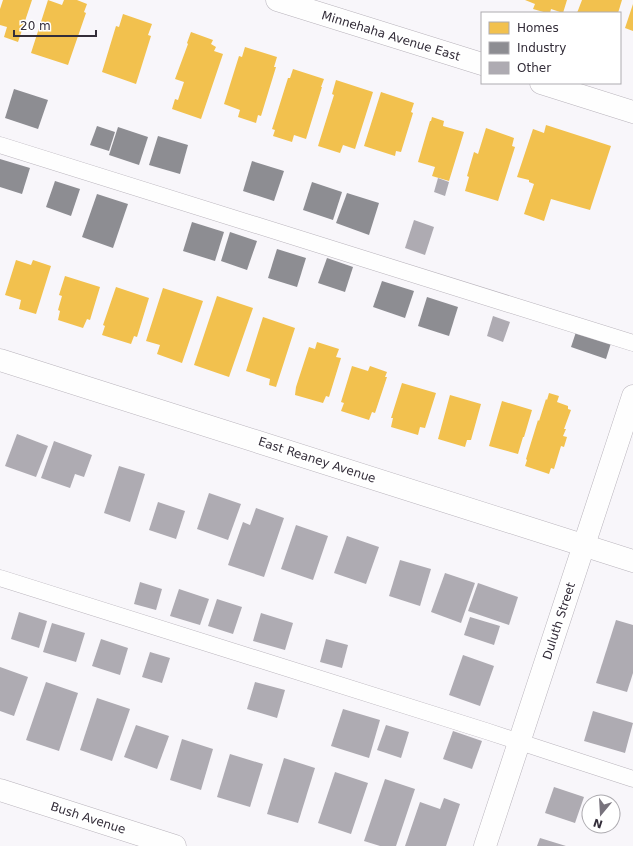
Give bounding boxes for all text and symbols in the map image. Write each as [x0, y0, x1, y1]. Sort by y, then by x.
street label: Minnehaha Avenue East [320, 8, 462, 64]
scale bar [14, 12, 96, 38]
legend [481, 12, 621, 84]
text: 20 m [20, 19, 51, 33]
text: Homes [517, 21, 559, 35]
text: Industry [517, 41, 566, 55]
text: Other [517, 61, 551, 75]
street label: East Reaney Avenue [256, 434, 378, 486]
street label: Duluth Street [540, 580, 578, 661]
north arrow [581, 794, 621, 834]
street label: Bush Avenue [49, 799, 127, 837]
text: N [592, 815, 604, 831]

